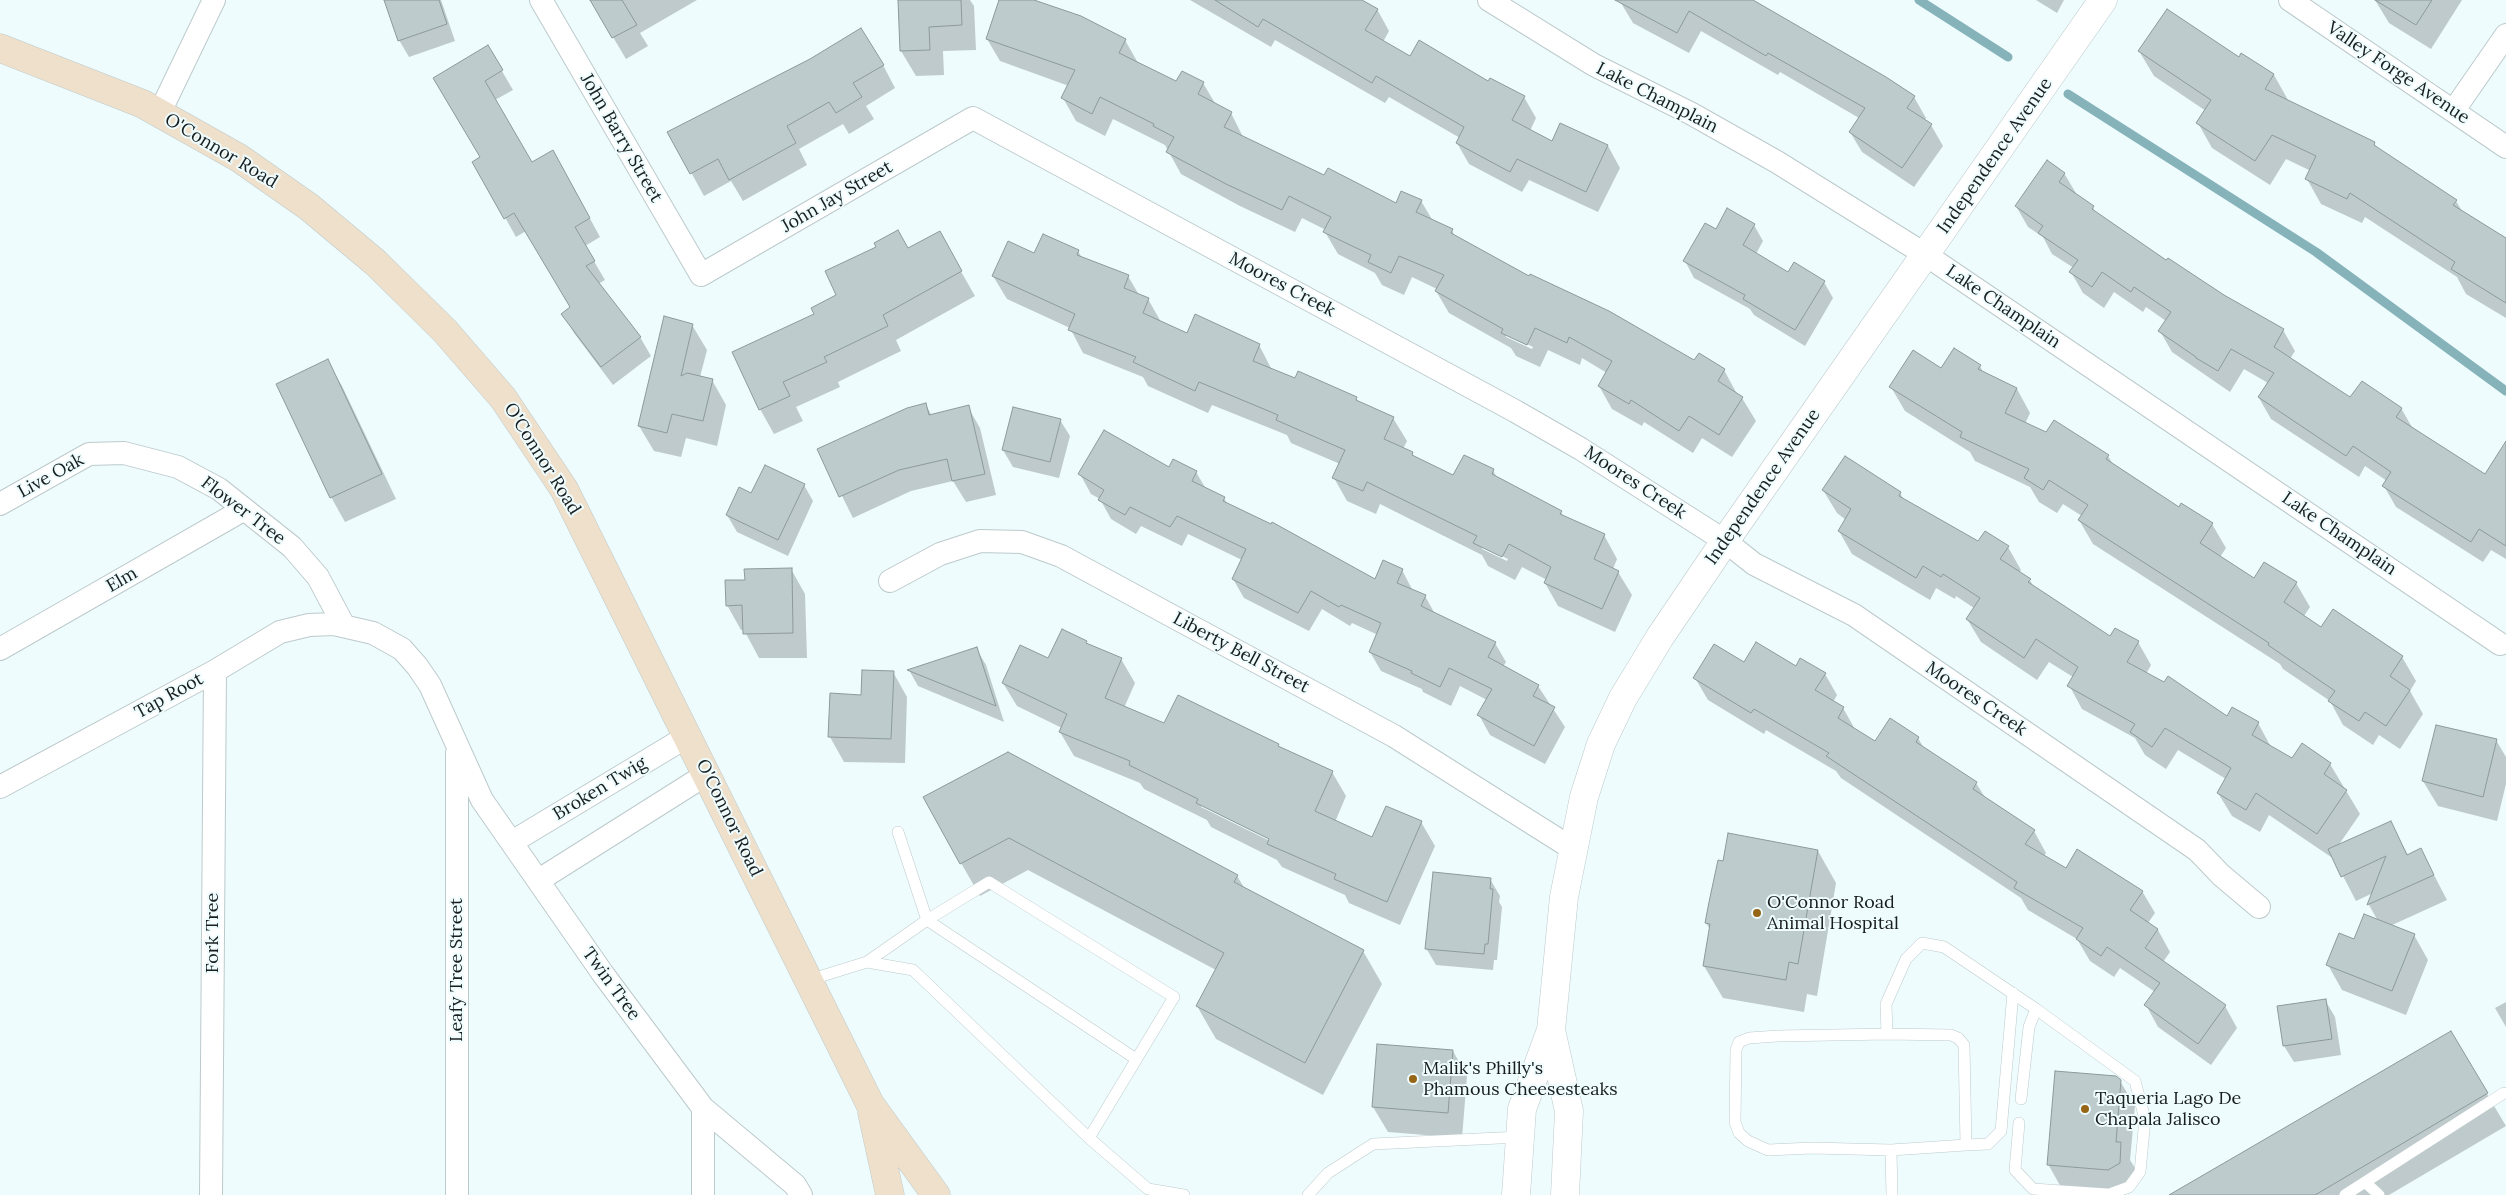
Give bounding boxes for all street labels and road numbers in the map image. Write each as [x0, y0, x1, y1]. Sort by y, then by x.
street label: Valley Forge Avenue [2322, 17, 2474, 129]
street label: Lake Champlain [1592, 58, 1722, 138]
street label: John Barry Street [575, 70, 667, 206]
street label: Independence Avenue [1933, 74, 2057, 238]
street label: O'Connor Road [161, 109, 281, 193]
street label: John Jay Street [778, 157, 896, 237]
street label: Moores Creek [1225, 248, 1339, 322]
street label: Lake Champlain [1942, 261, 2064, 353]
street label: O'Connor Road [499, 399, 585, 519]
street label: Independence Avenue [1701, 405, 1825, 569]
street label: Moores Creek [1580, 442, 1690, 524]
street label: Live Oak [14, 449, 88, 503]
street label: Flower Tree [197, 472, 289, 550]
street label: Lake Champlain [2278, 488, 2400, 580]
street label: Elm [103, 563, 141, 597]
street label: Liberty Bell Street [1169, 608, 1313, 698]
street label: Moores Creek [1921, 657, 2031, 741]
street label: Tap Root [131, 668, 207, 724]
street label: Broken Twig [549, 753, 651, 825]
street label: O'Connor Road [691, 756, 767, 880]
street label: Fork Tree [202, 893, 224, 973]
street label: Leafy Tree Street [446, 898, 468, 1042]
street label: Twin Tree [577, 943, 645, 1025]

